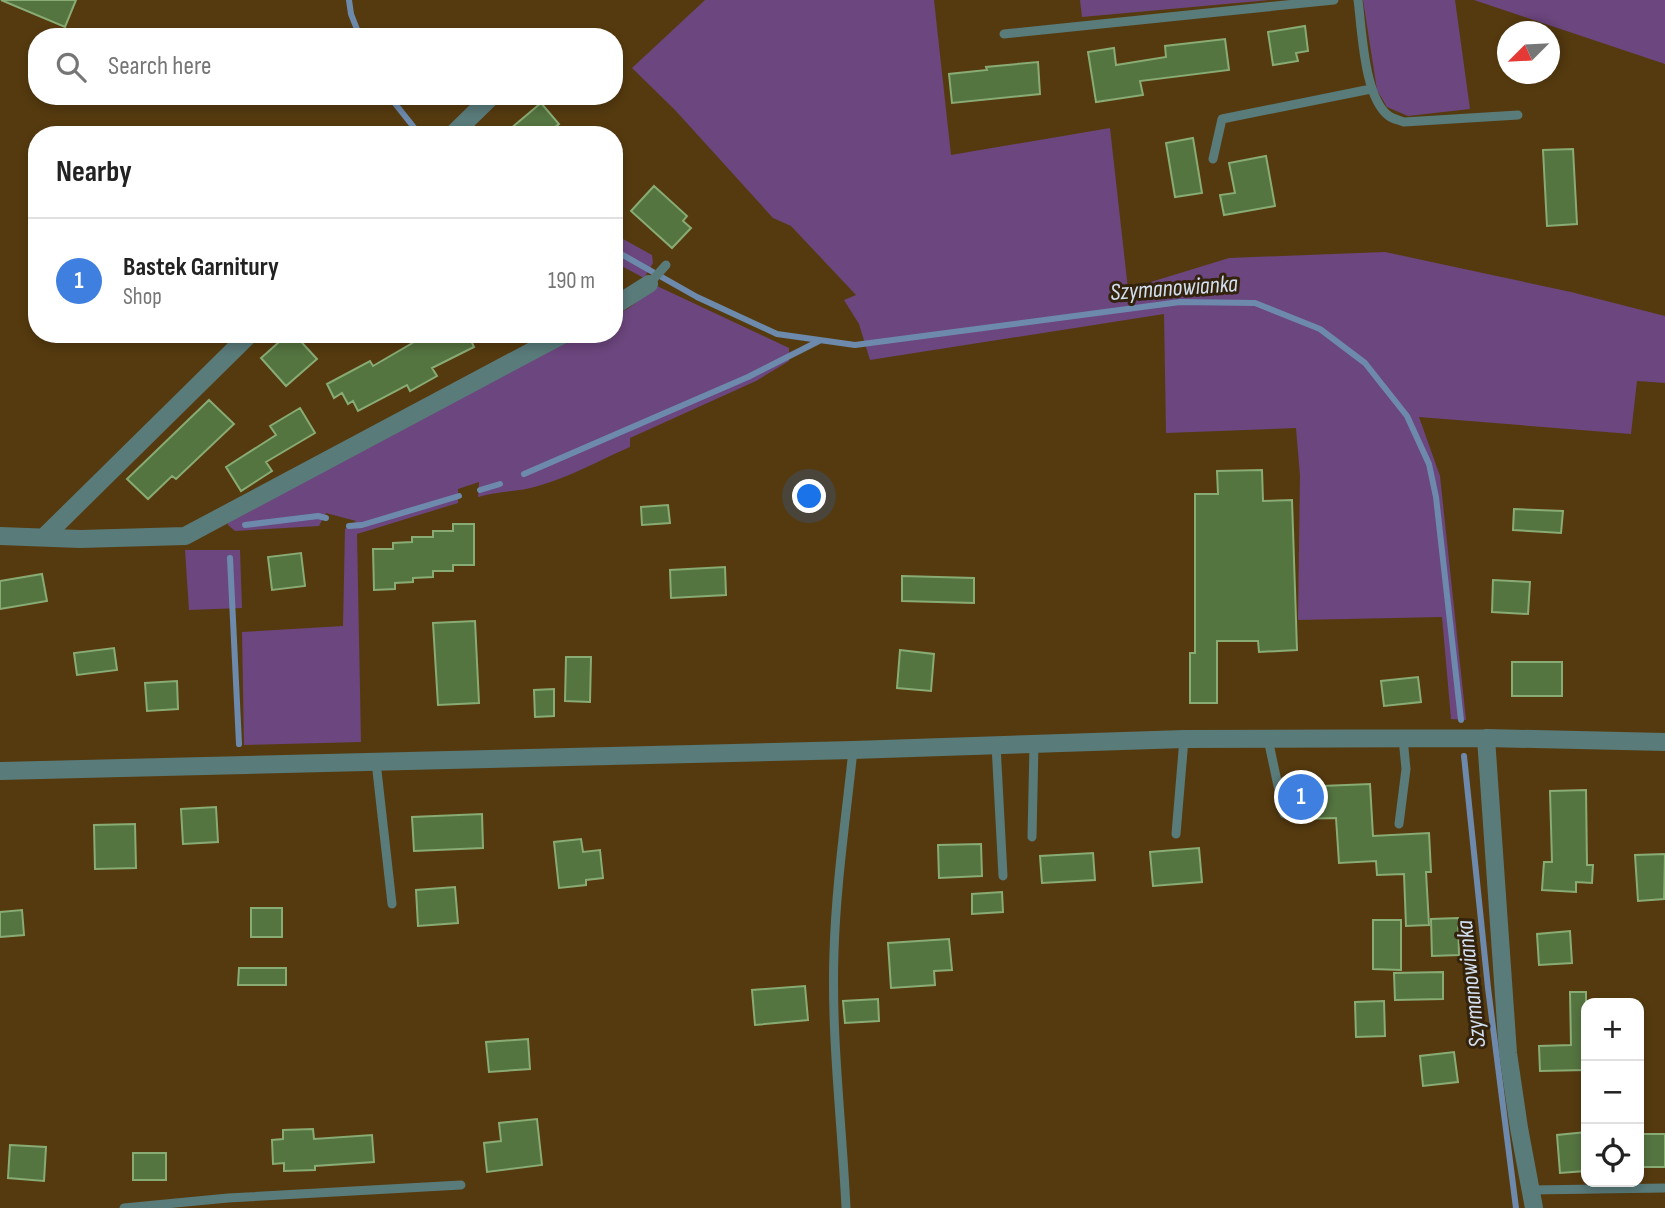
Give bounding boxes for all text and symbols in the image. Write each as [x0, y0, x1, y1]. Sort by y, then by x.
north arrow [1497, 21, 1560, 84]
search box [28, 28, 623, 105]
icon: search [52, 48, 90, 86]
text: Search here [108, 51, 211, 82]
text: Nearby [56, 154, 132, 190]
text: Bastek Garnitury [123, 252, 279, 283]
text: 1 [74, 267, 84, 295]
text: 190 m [548, 267, 595, 295]
water label: Szymanowianka [1109, 269, 1239, 307]
text: Shop [123, 283, 162, 311]
your location [792, 479, 826, 513]
pin: 1 [1278, 771, 1324, 823]
water label: Szymanowianka [1450, 919, 1492, 1049]
map controls [1581, 998, 1644, 1187]
button: + [1581, 998, 1644, 1061]
button: − [1581, 1061, 1644, 1124]
button: locate [1581, 1124, 1644, 1187]

